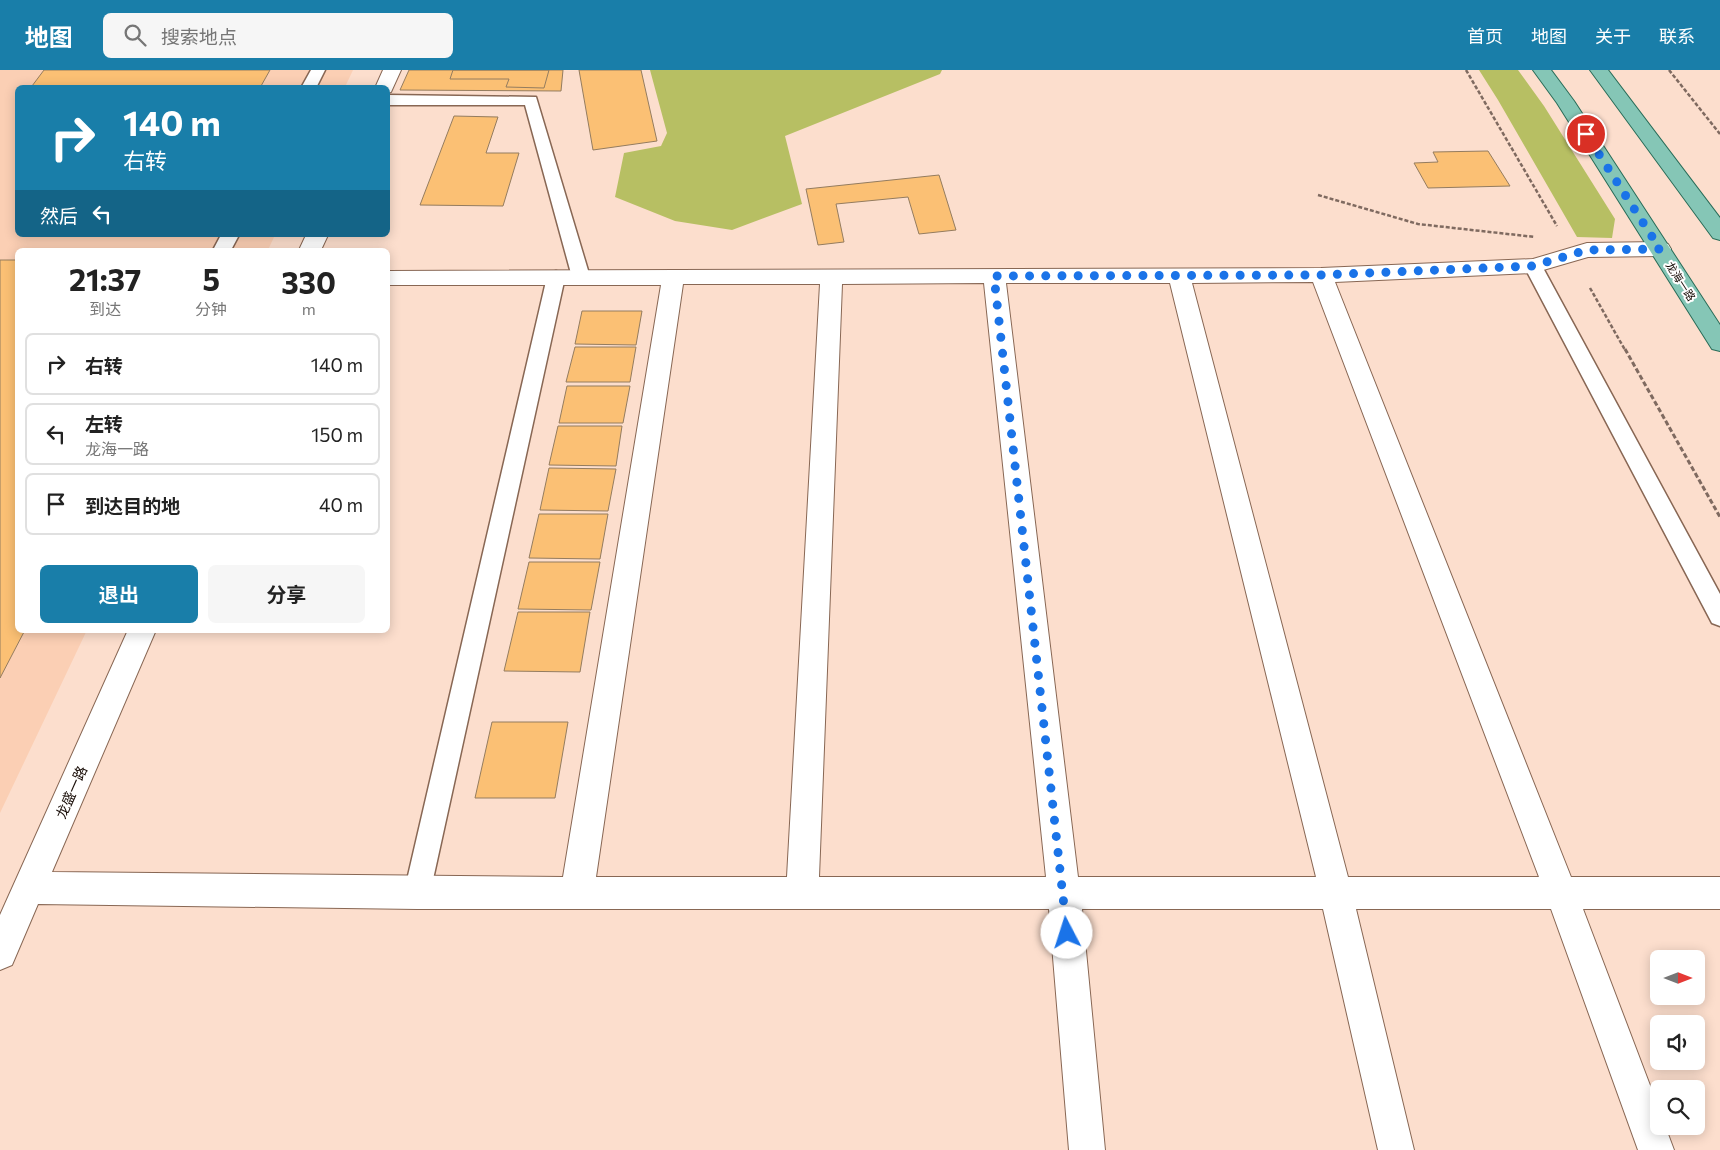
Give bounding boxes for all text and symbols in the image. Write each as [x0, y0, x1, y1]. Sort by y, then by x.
search box [103, 13, 453, 58]
icon: search [121, 21, 149, 49]
text: 地图 [25, 22, 73, 51]
text: 搜索地点 [161, 25, 237, 48]
text: 首页 [1467, 25, 1503, 47]
text: 地图 [1531, 25, 1567, 47]
text: 关于 [1595, 25, 1631, 47]
text: 联系 [1659, 25, 1695, 47]
text: 140 m [123, 100, 221, 143]
icon: right [40, 105, 105, 170]
pin [1565, 113, 1607, 155]
icon: arrive [1572, 120, 1600, 148]
text: 右转 [123, 147, 167, 174]
icon: left [88, 200, 116, 228]
text: 然后 [40, 204, 78, 227]
street label: 龙海一路 [1664, 259, 1698, 303]
text: 21:37 [69, 260, 141, 297]
text: 5 [203, 260, 220, 297]
text: 330 [281, 263, 336, 300]
text: 到达 [89, 299, 121, 318]
text: 分钟 [195, 299, 227, 318]
text: m [302, 299, 316, 318]
icon: right [42, 350, 70, 378]
text: 140 m [311, 353, 363, 376]
text: 右转 [85, 354, 123, 377]
text: 左转 [85, 412, 123, 435]
icon: left [42, 420, 70, 448]
text: 150 m [311, 423, 363, 446]
text: 龙海一路 [85, 439, 149, 458]
icon: arrive [42, 490, 70, 518]
text: 40 m [319, 493, 363, 516]
text: 到达目的地 [85, 494, 180, 517]
button: 退出 [40, 565, 198, 623]
button: 分享 [208, 565, 365, 623]
street label: 龙盛一路 [52, 763, 90, 821]
position arrow [1040, 906, 1092, 958]
north arrow [1650, 950, 1705, 1005]
map controls [1650, 950, 1705, 1135]
button: sound [1650, 1015, 1705, 1070]
button: search [1650, 1080, 1705, 1135]

